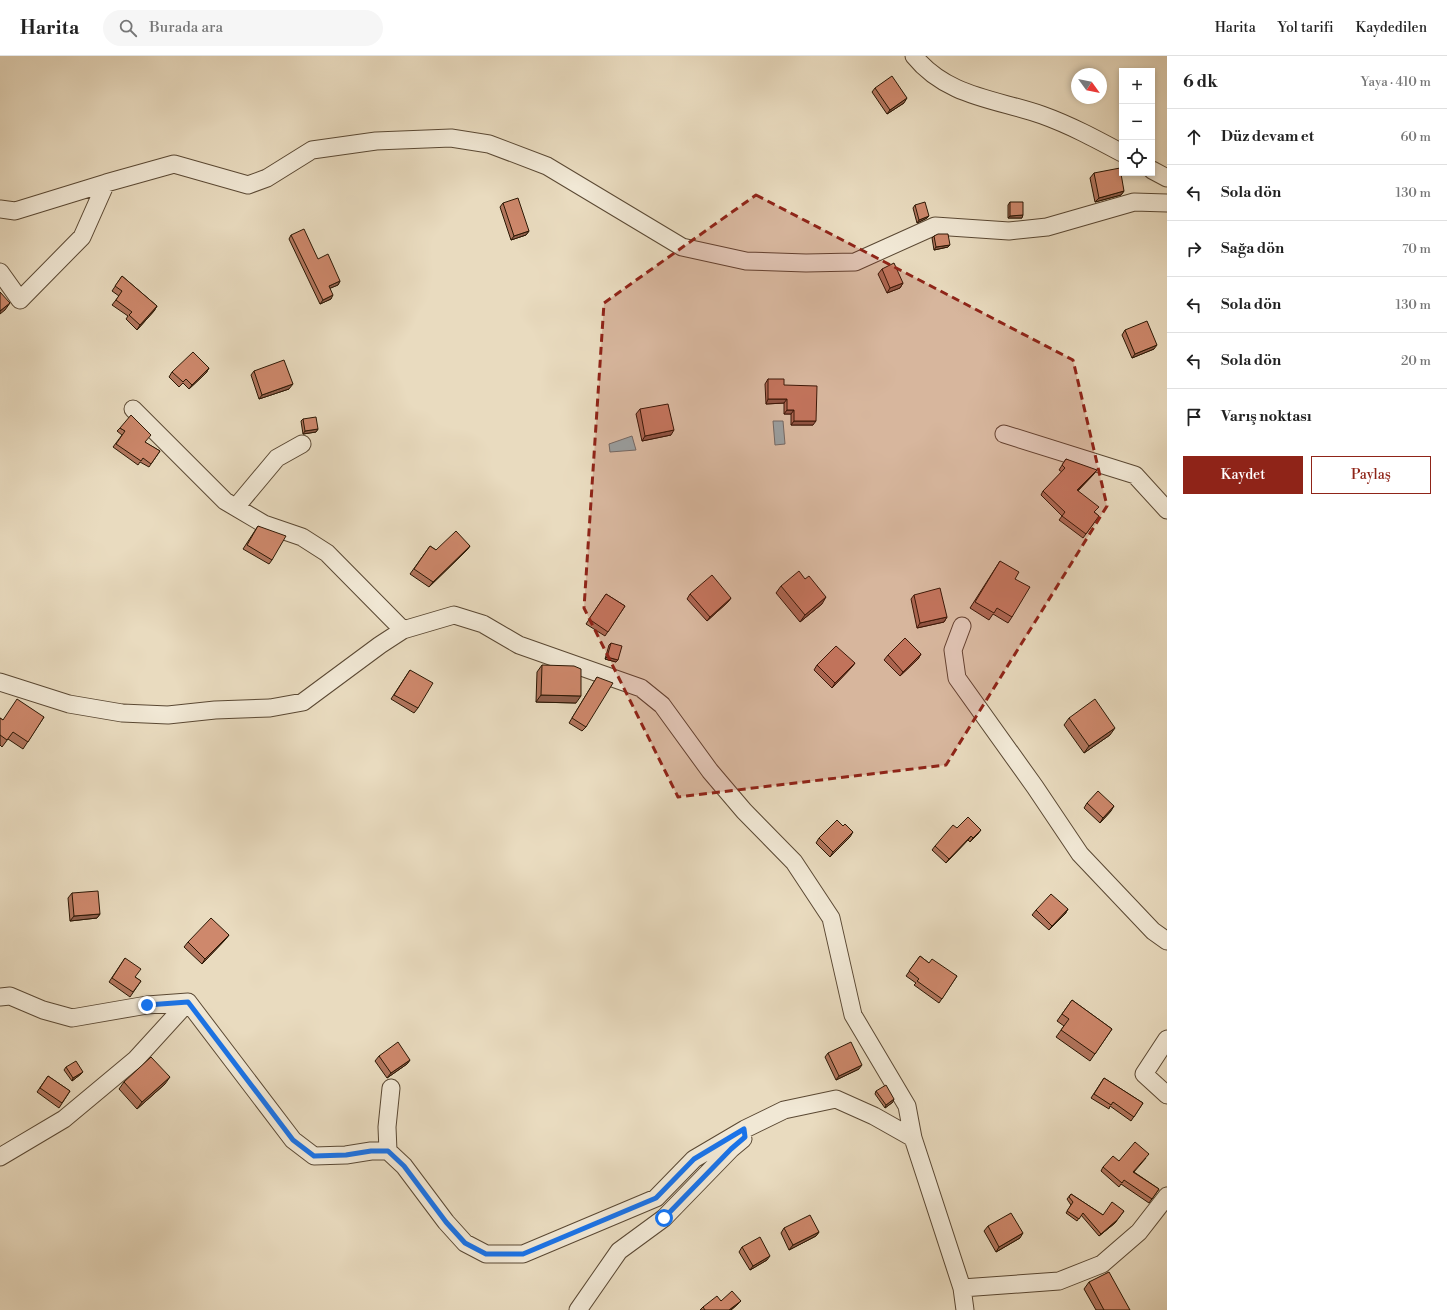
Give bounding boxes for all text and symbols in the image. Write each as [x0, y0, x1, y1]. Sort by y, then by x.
search box [103, 10, 383, 46]
text: Harita [20, 16, 79, 40]
icon: search [117, 17, 139, 39]
text: Burada ara [149, 18, 223, 37]
text: Harita [1215, 19, 1256, 37]
text: Yol tarifi [1278, 19, 1334, 37]
text: Kaydedilen [1356, 19, 1427, 37]
north arrow [1071, 68, 1107, 104]
map controls [1119, 68, 1155, 176]
button: + [1119, 68, 1155, 104]
text: 6 dk [1183, 71, 1218, 93]
text: Yaya · 410 m [1361, 74, 1431, 90]
button: − [1119, 104, 1155, 140]
icon: ahead [1183, 126, 1205, 148]
text: Düz devam et [1221, 127, 1314, 146]
text: 60 m [1400, 129, 1431, 145]
button: locate [1119, 140, 1155, 176]
icon: left [1183, 182, 1205, 204]
text: Sola dön [1221, 183, 1281, 202]
text: 130 m [1396, 185, 1431, 201]
icon: right [1183, 238, 1205, 260]
text: Sağa dön [1221, 239, 1284, 258]
text: 70 m [1402, 241, 1431, 257]
icon: left [1183, 294, 1205, 316]
text: Sola dön [1221, 295, 1281, 314]
text: 130 m [1396, 297, 1431, 313]
icon: left [1183, 350, 1205, 372]
text: Sola dön [1221, 351, 1281, 370]
text: 20 m [1401, 353, 1431, 369]
icon: arrive [1183, 406, 1205, 428]
text: Varış noktası [1221, 407, 1312, 426]
button: Kaydet [1183, 456, 1303, 494]
button: Paylaş [1311, 456, 1431, 494]
route end [138, 996, 156, 1014]
route start [655, 1209, 673, 1227]

